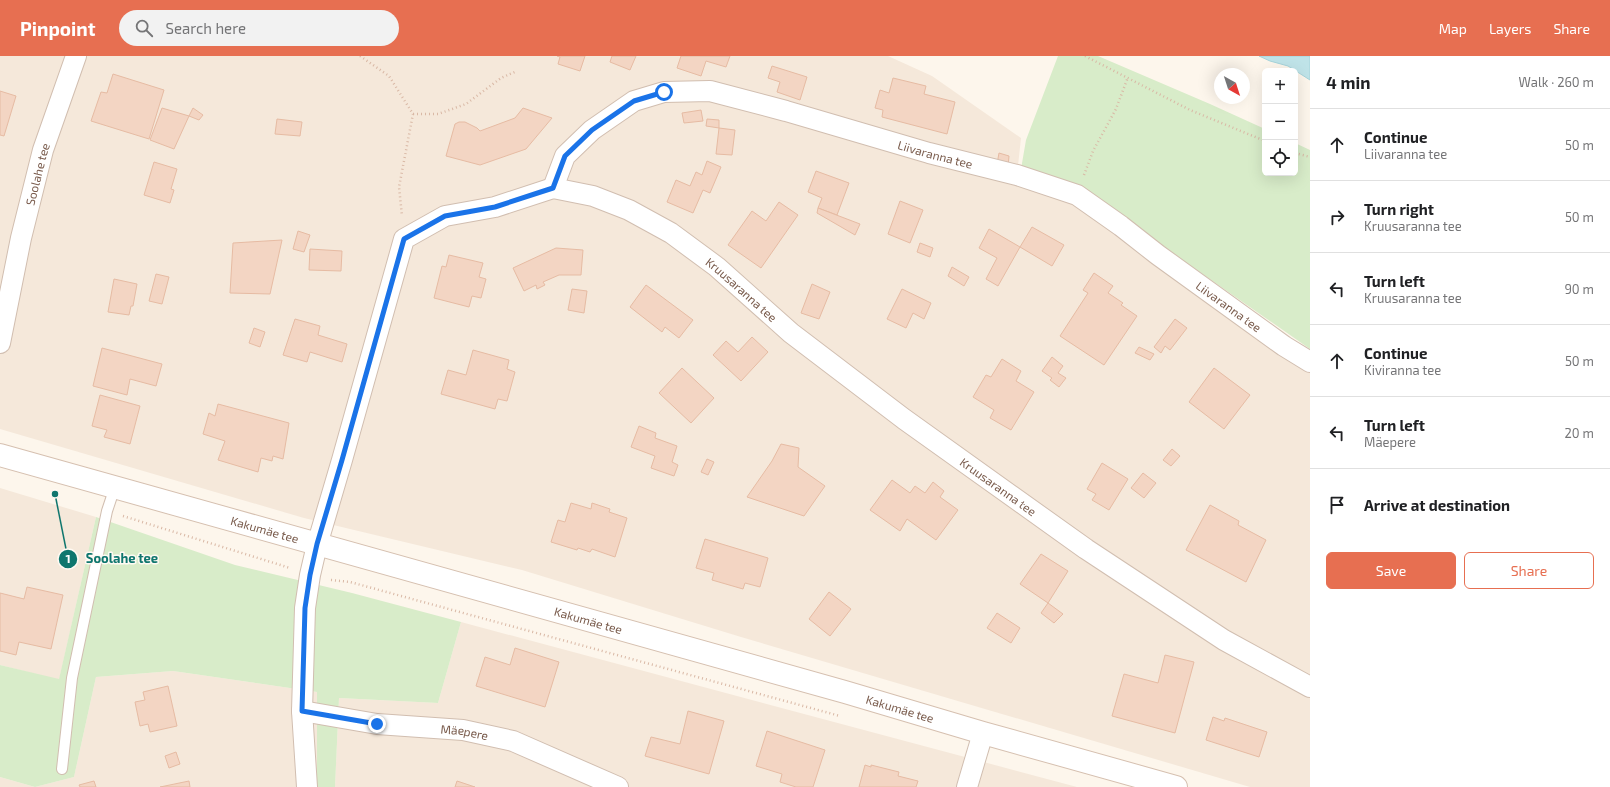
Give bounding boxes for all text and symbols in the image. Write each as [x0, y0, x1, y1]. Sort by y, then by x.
search box [119, 10, 399, 46]
text: Pinpoint [20, 17, 95, 40]
icon: search [133, 17, 155, 39]
text: Search here [165, 19, 246, 37]
text: Map [1439, 20, 1467, 37]
text: Layers [1489, 20, 1531, 37]
text: Share [1553, 20, 1590, 37]
north arrow [1214, 68, 1250, 104]
map controls [1262, 68, 1298, 176]
button: + [1262, 68, 1298, 104]
text: 4 min [1326, 72, 1370, 92]
text: Walk · 260 m [1519, 74, 1594, 90]
route start [655, 83, 673, 101]
button: − [1262, 104, 1298, 140]
text: Continue [1364, 128, 1427, 146]
icon: ahead [1326, 134, 1348, 156]
street label: Liivaranna tee [896, 137, 974, 171]
text: 50 m [1565, 137, 1594, 153]
button: locate [1262, 140, 1298, 176]
street label: Soolahe tee [22, 141, 52, 207]
text: Liivaranna tee [1364, 146, 1447, 162]
text: Turn right [1364, 200, 1434, 218]
icon: right [1326, 206, 1348, 228]
text: 50 m [1565, 209, 1594, 225]
text: Kruusaranna tee [1364, 218, 1462, 234]
street label: Kruusaranna tee [703, 254, 780, 324]
text: Turn left [1364, 272, 1425, 290]
street label: Liivaranna tee [1194, 278, 1264, 334]
icon: left [1326, 278, 1348, 300]
text: 90 m [1564, 281, 1594, 297]
text: Kruusaranna tee [1364, 290, 1462, 306]
text: Continue [1364, 344, 1427, 362]
icon: ahead [1326, 350, 1348, 372]
text: 50 m [1565, 353, 1594, 369]
text: Kiviranna tee [1364, 362, 1441, 378]
text: Turn left [1364, 416, 1425, 434]
icon: left [1326, 422, 1348, 444]
text: 20 m [1565, 425, 1594, 441]
text: Mäepere [1364, 434, 1416, 450]
street label: Kruusaranna tee [958, 454, 1039, 518]
icon: arrive [1326, 494, 1348, 516]
text: Arrive at destination [1364, 496, 1510, 514]
street label: Kakumäe tee [229, 513, 300, 545]
callout: Soolahe tee [58, 546, 167, 571]
text: Soolahe tee [86, 550, 158, 566]
text: 1 [65, 551, 71, 565]
button: Save [1326, 552, 1456, 589]
button: Share [1464, 552, 1594, 589]
street label: Kakumäe tee [553, 604, 624, 636]
street label: Kakumäe tee [864, 692, 936, 725]
route end [368, 715, 386, 733]
street label: Mäepere [440, 721, 490, 742]

